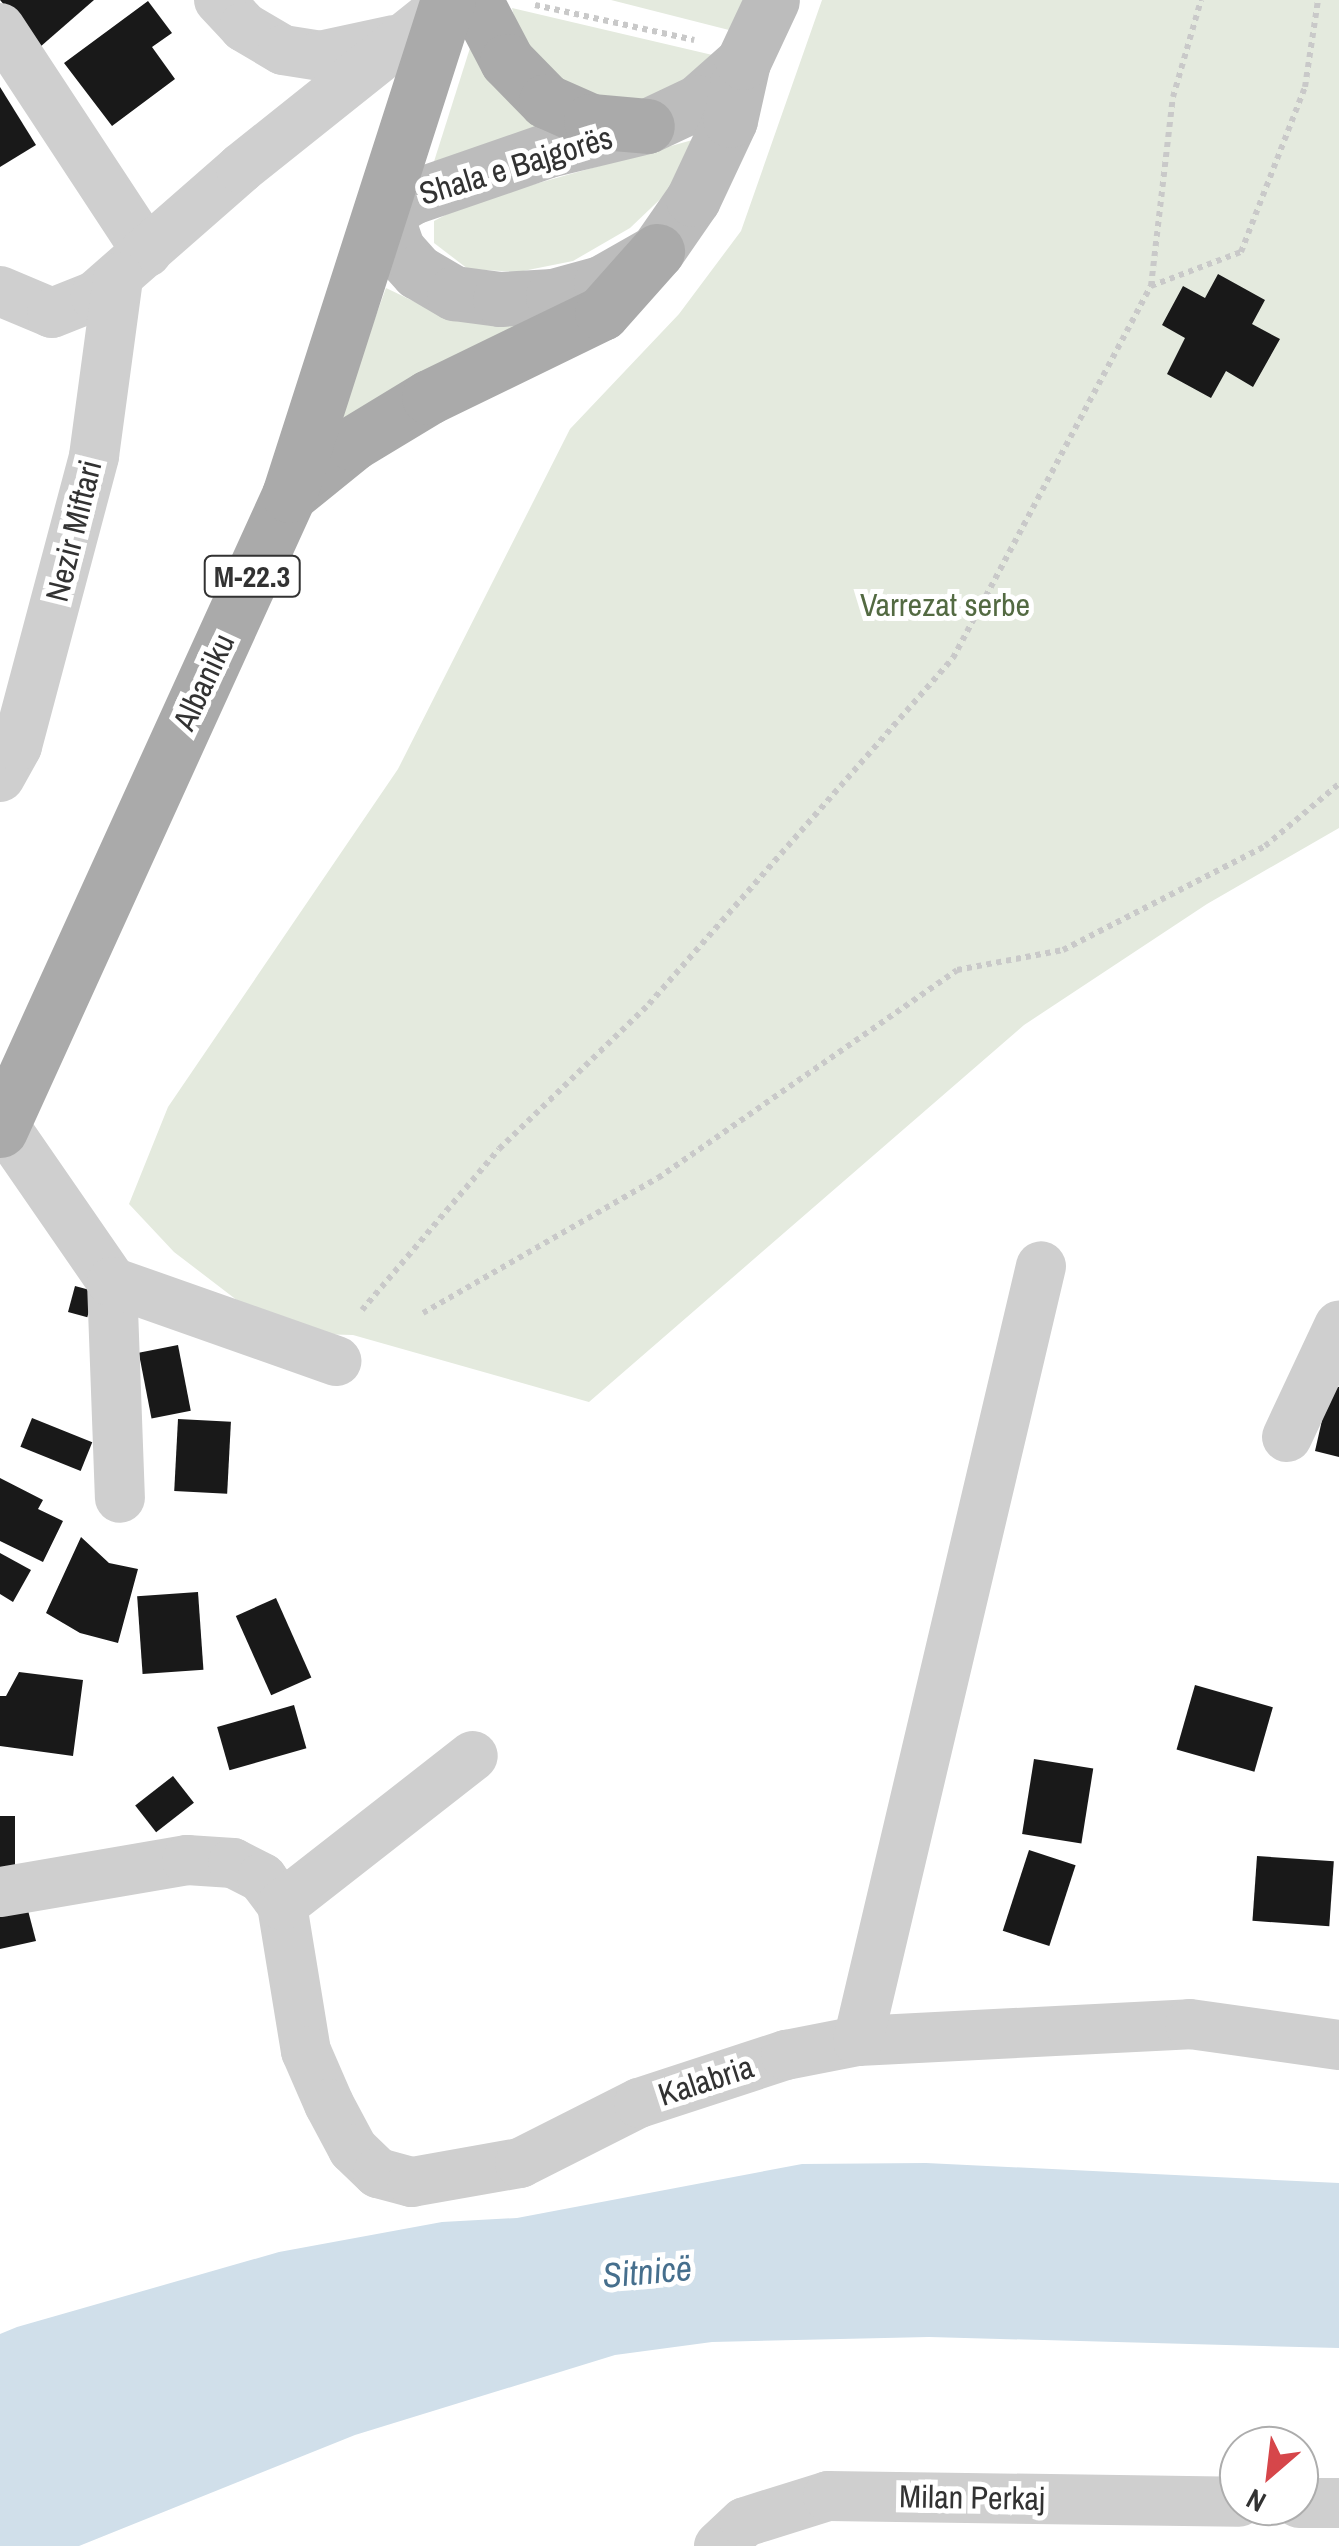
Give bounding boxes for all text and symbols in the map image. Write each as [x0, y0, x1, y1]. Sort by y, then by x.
street label: Shala e Bajgorës [415, 118, 617, 214]
street label: Nezir Miftari [38, 456, 110, 606]
road number: M-22.3 [202, 551, 302, 601]
park label: Varrezat serbe [860, 586, 1030, 624]
street label: Albaniku [165, 628, 243, 736]
street label: Kalabria [654, 2048, 758, 2114]
water label: Sitnicë [601, 2247, 693, 2297]
north arrow [1219, 2426, 1319, 2526]
street label: Milan Perkaj [899, 2478, 1045, 2518]
text: N [1240, 2480, 1272, 2521]

